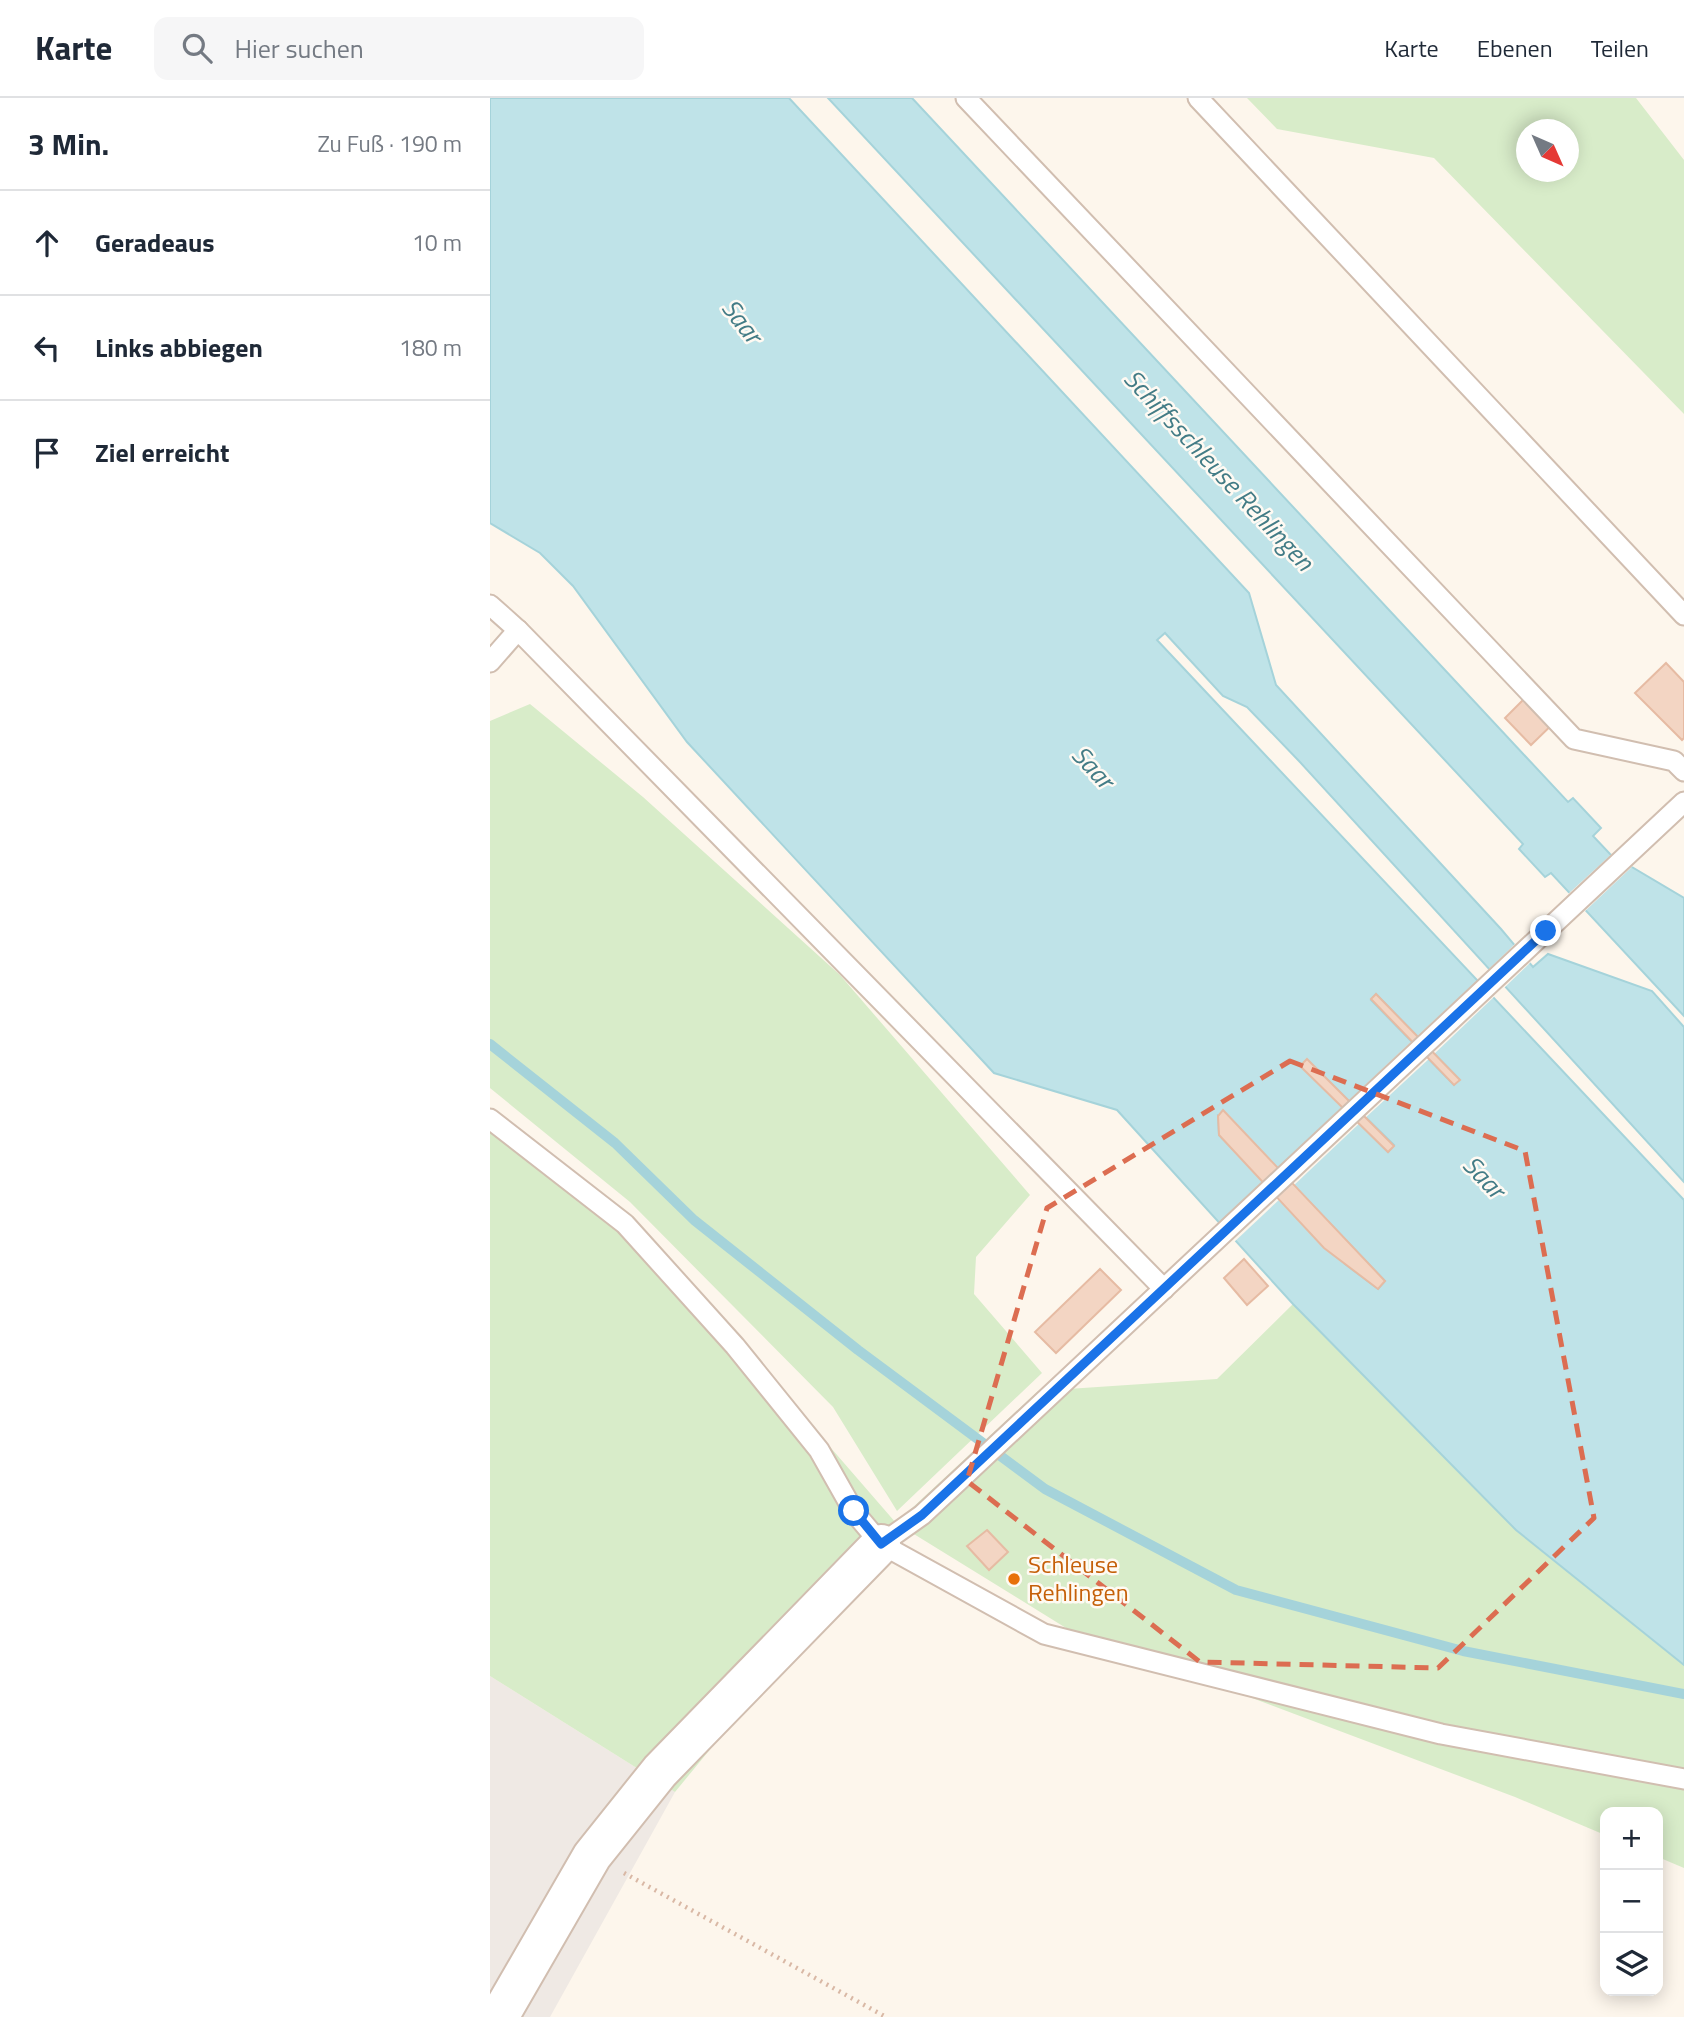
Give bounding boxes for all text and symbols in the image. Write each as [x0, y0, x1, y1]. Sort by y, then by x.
search box [154, 17, 644, 80]
text: Karte [35, 23, 112, 73]
icon: search [178, 29, 216, 67]
text: Hier suchen [234, 29, 364, 68]
text: Karte [1384, 30, 1439, 66]
text: Ebenen [1477, 30, 1553, 66]
text: Teilen [1591, 30, 1649, 66]
north arrow [1516, 119, 1579, 182]
text: 3 Min. [28, 121, 109, 167]
text: Zu Fuß · 190 m [318, 126, 462, 161]
text: Geradeaus [95, 223, 215, 262]
icon: ahead [28, 224, 66, 262]
text: 10 m [412, 225, 462, 260]
water label: Saar [712, 290, 774, 353]
text: Links abbiegen [95, 328, 263, 367]
icon: left [28, 329, 66, 367]
text: 180 m [399, 330, 462, 365]
water label: Schiffsschleuse Rehlingen [1115, 360, 1324, 580]
text: Ziel erreicht [95, 433, 230, 472]
icon: arrive [28, 434, 66, 472]
water label: Saar [1063, 736, 1126, 799]
route end [1530, 915, 1561, 946]
water label: Saar [1454, 1146, 1517, 1209]
route start [838, 1495, 869, 1526]
place label: Schleuse Rehlingen [1028, 1546, 1129, 1610]
marker: Schleuse Rehlingen [1006, 1571, 1022, 1587]
map controls [1600, 1807, 1663, 1996]
button: + [1600, 1807, 1663, 1870]
button: − [1600, 1870, 1663, 1933]
button: layers [1600, 1933, 1663, 1996]

